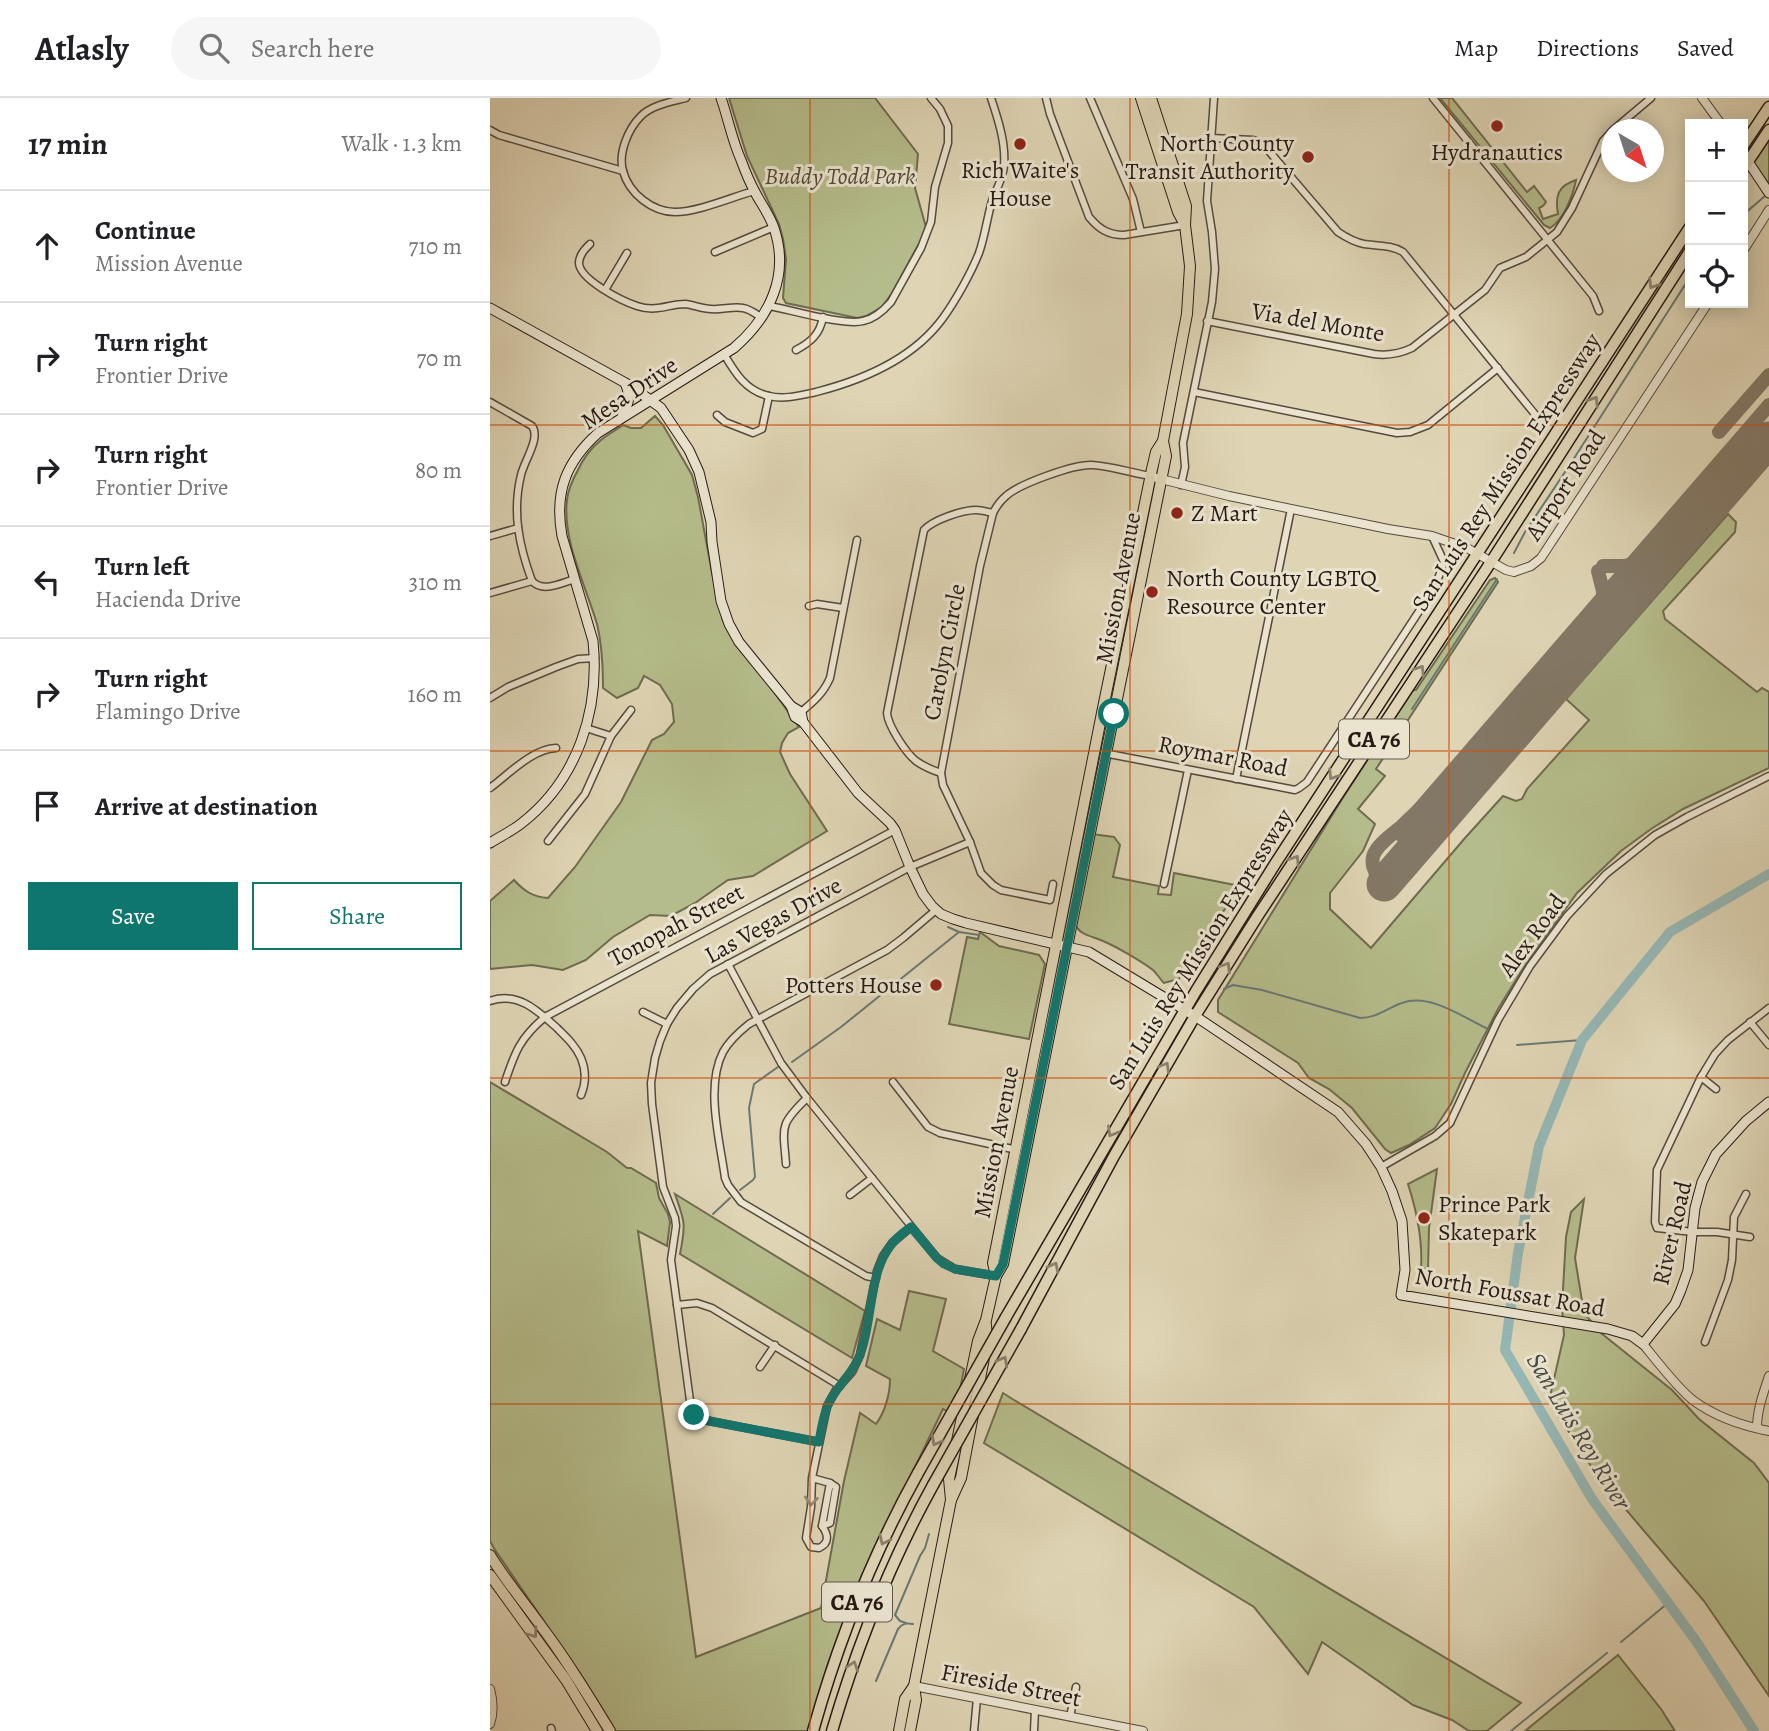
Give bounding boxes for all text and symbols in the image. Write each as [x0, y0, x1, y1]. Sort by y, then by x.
search box [171, 17, 661, 80]
text: Atlasly [35, 26, 129, 71]
icon: search [195, 29, 233, 67]
text: Search here [251, 31, 374, 66]
text: Map [1454, 32, 1498, 64]
text: Directions [1536, 32, 1639, 64]
text: Saved [1677, 32, 1734, 64]
marker: Hydranautics [1489, 118, 1505, 134]
north arrow [1601, 119, 1664, 182]
map controls [1685, 119, 1748, 308]
button: + [1685, 119, 1748, 182]
text: 17 min [28, 124, 108, 164]
place label: North County Transit Authority [1125, 127, 1294, 187]
text: Walk · 1.3 km [341, 128, 462, 159]
marker: Rich Waite's House [1012, 136, 1028, 152]
place label: Hydranautics [1431, 136, 1563, 168]
marker: North County Transit Authority [1300, 149, 1316, 165]
place label: Rich Waite's House [961, 154, 1079, 214]
park label: Buddy Todd Park [765, 160, 916, 192]
button: − [1685, 182, 1748, 245]
text: Continue [95, 213, 196, 248]
icon: ahead [28, 227, 66, 265]
text: 710 m [409, 231, 462, 262]
button: locate [1685, 245, 1748, 308]
text: Mission Avenue [95, 248, 243, 279]
one-way arrow [1649, 276, 1661, 289]
street label: Via del Monte [1248, 294, 1387, 349]
text: Turn right [95, 325, 208, 360]
street label: San Luis Rey Mission Expressway [1404, 326, 1608, 617]
icon: right [28, 339, 66, 377]
text: 70 m [416, 343, 462, 374]
street label: Mesa Drive [574, 349, 684, 437]
text: Frontier Drive [95, 360, 228, 391]
one-way arrow [1585, 396, 1598, 409]
street label: Airport Road [1517, 423, 1613, 547]
text: Turn right [95, 437, 208, 472]
icon: right [28, 451, 66, 489]
text: 80 m [415, 455, 462, 486]
text: Frontier Drive [95, 472, 228, 503]
place label: Z Mart [1191, 497, 1258, 529]
marker: Z Mart [1169, 505, 1185, 521]
street label: Mission Avenue [1088, 509, 1148, 667]
text: Turn left [95, 549, 190, 584]
place label: North County LGBTQ Resource Center [1166, 562, 1380, 622]
icon: left [28, 563, 66, 601]
text: 310 m [409, 567, 462, 598]
street label: Carolyn Circle [915, 581, 973, 723]
text: Hacienda Drive [95, 584, 241, 615]
marker: North County LGBTQ Resource Center [1144, 584, 1160, 600]
text: Turn right [95, 661, 208, 696]
one-way arrow [1412, 665, 1424, 678]
icon: right [28, 675, 66, 713]
text: 160 m [408, 679, 462, 710]
text: Flamingo Drive [95, 696, 241, 727]
route start [1098, 698, 1129, 729]
road number: CA 76 [1339, 720, 1409, 758]
street label: Roymar Road [1156, 728, 1291, 784]
one-way arrow [1329, 767, 1342, 780]
icon: arrive [28, 787, 66, 825]
text: Arrive at destination [95, 789, 318, 824]
street label: San Luis Rey Mission Expressway [1100, 802, 1300, 1096]
one-way arrow [1287, 855, 1299, 868]
street label: Las Vegas Drive [699, 869, 847, 971]
street label: Tonopah Street [603, 876, 749, 974]
button: Save [28, 882, 238, 950]
button: Share [252, 882, 462, 950]
street label: Alex Road [1490, 887, 1573, 984]
one-way arrow [1218, 961, 1231, 974]
place label: Potters House [785, 969, 922, 1001]
marker: Potters House [928, 977, 944, 993]
one-way arrow [1157, 1062, 1170, 1075]
street label: Mission Avenue [966, 1063, 1026, 1221]
one-way arrow [1108, 1124, 1121, 1137]
street label: River Road [1644, 1178, 1700, 1288]
place label: Prince Park Skatepark [1438, 1188, 1551, 1248]
marker: Prince Park Skatepark [1416, 1210, 1432, 1226]
street label: North Foussat Road [1412, 1260, 1608, 1325]
one-way arrow [1046, 1262, 1059, 1275]
water label: San Luis Rey River [1518, 1346, 1640, 1517]
one-way arrow [995, 1356, 1008, 1368]
route end [678, 1399, 709, 1430]
one-way arrow [931, 1433, 944, 1446]
one-way arrow [804, 1495, 819, 1507]
one-way arrow [879, 1533, 893, 1545]
road number: CA 76 [822, 1582, 892, 1622]
one-way arrow [524, 1625, 537, 1638]
street label: Fireside Street [938, 1656, 1084, 1714]
one-way arrow [845, 1660, 859, 1673]

